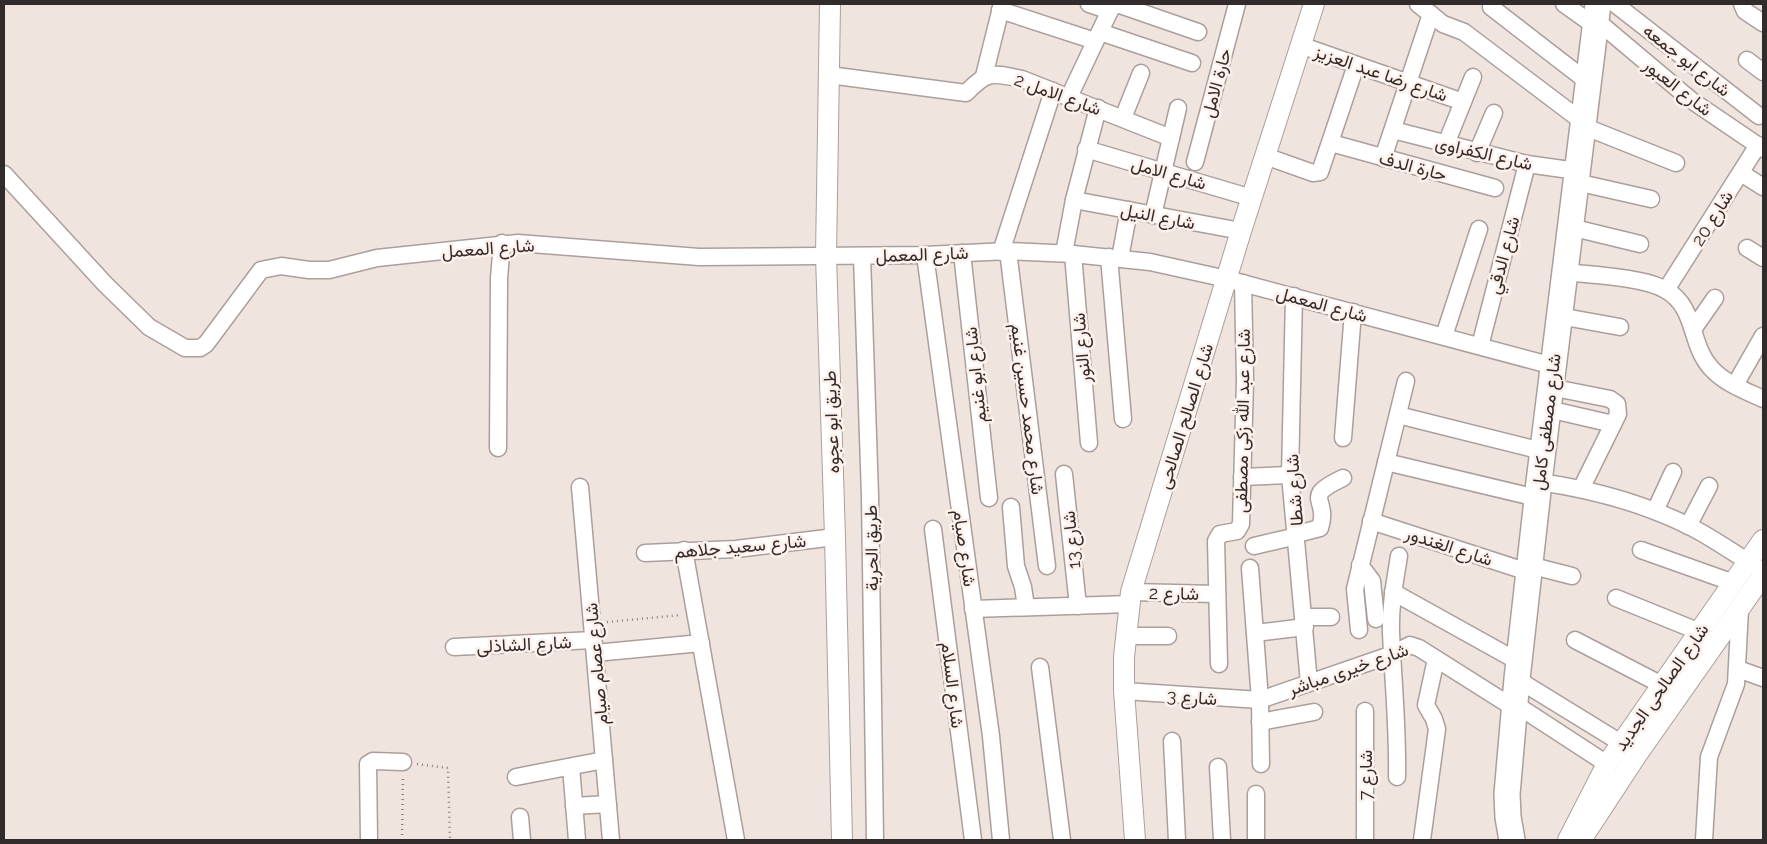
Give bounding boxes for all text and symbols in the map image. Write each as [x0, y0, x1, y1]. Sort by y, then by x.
street label: شارع ابو جمعه [1638, 19, 1735, 102]
street label: شارع رضا عبد العزيز [1310, 40, 1450, 108]
street label: حارة الامل [1197, 46, 1236, 120]
street label: شارع العبور [1638, 53, 1716, 122]
street label: شارع الامل 2 [1011, 69, 1104, 121]
street label: شارع الكفراوى [1433, 132, 1535, 176]
street label: حارة الدف [1377, 147, 1449, 186]
street label: شارع الامل [1129, 152, 1209, 196]
street label: شارع 20 [1687, 186, 1739, 251]
street label: شارع النيل [1119, 198, 1197, 235]
street label: شارع الدقي [1483, 214, 1528, 297]
street label: شارع المعمل [441, 234, 535, 264]
street label: شارع المعمل [875, 242, 969, 268]
street label: شارع المعمل [1274, 282, 1370, 328]
street label: شارع النور [1067, 312, 1097, 385]
street label: شارع محمد حسين غنيم [1005, 322, 1049, 496]
street label: شارع ابو غنيم [960, 326, 992, 424]
street label: شارع عبد الله زكى مصطفى [1230, 329, 1256, 513]
street label: شارع الصالح الصالحى [1153, 341, 1219, 492]
street label: شارع مصطفى كامل [1527, 352, 1567, 492]
street label: طريق ابو عجوه [819, 370, 844, 474]
street label: شارع شطا [1281, 453, 1309, 527]
street label: طريق الحرية [860, 505, 883, 591]
street label: شارع صيام [947, 508, 981, 588]
street label: شارع 13 [1058, 510, 1086, 570]
street label: شارع الغندور [1401, 522, 1495, 572]
street label: شارع سعيد جلاهم [673, 530, 807, 564]
street label: شارع 2 [1149, 582, 1199, 606]
street label: شارع عصام صيام [580, 602, 614, 726]
street label: شارع الصالحى الجديد [1609, 619, 1714, 756]
street label: شارع الشاذلى [476, 631, 572, 659]
street label: شارع خيرى مباشر [1284, 639, 1412, 702]
street label: شارع السلام [935, 641, 969, 730]
street label: شارع 3 [1166, 685, 1218, 711]
street label: شارع 7 [1355, 750, 1378, 800]

